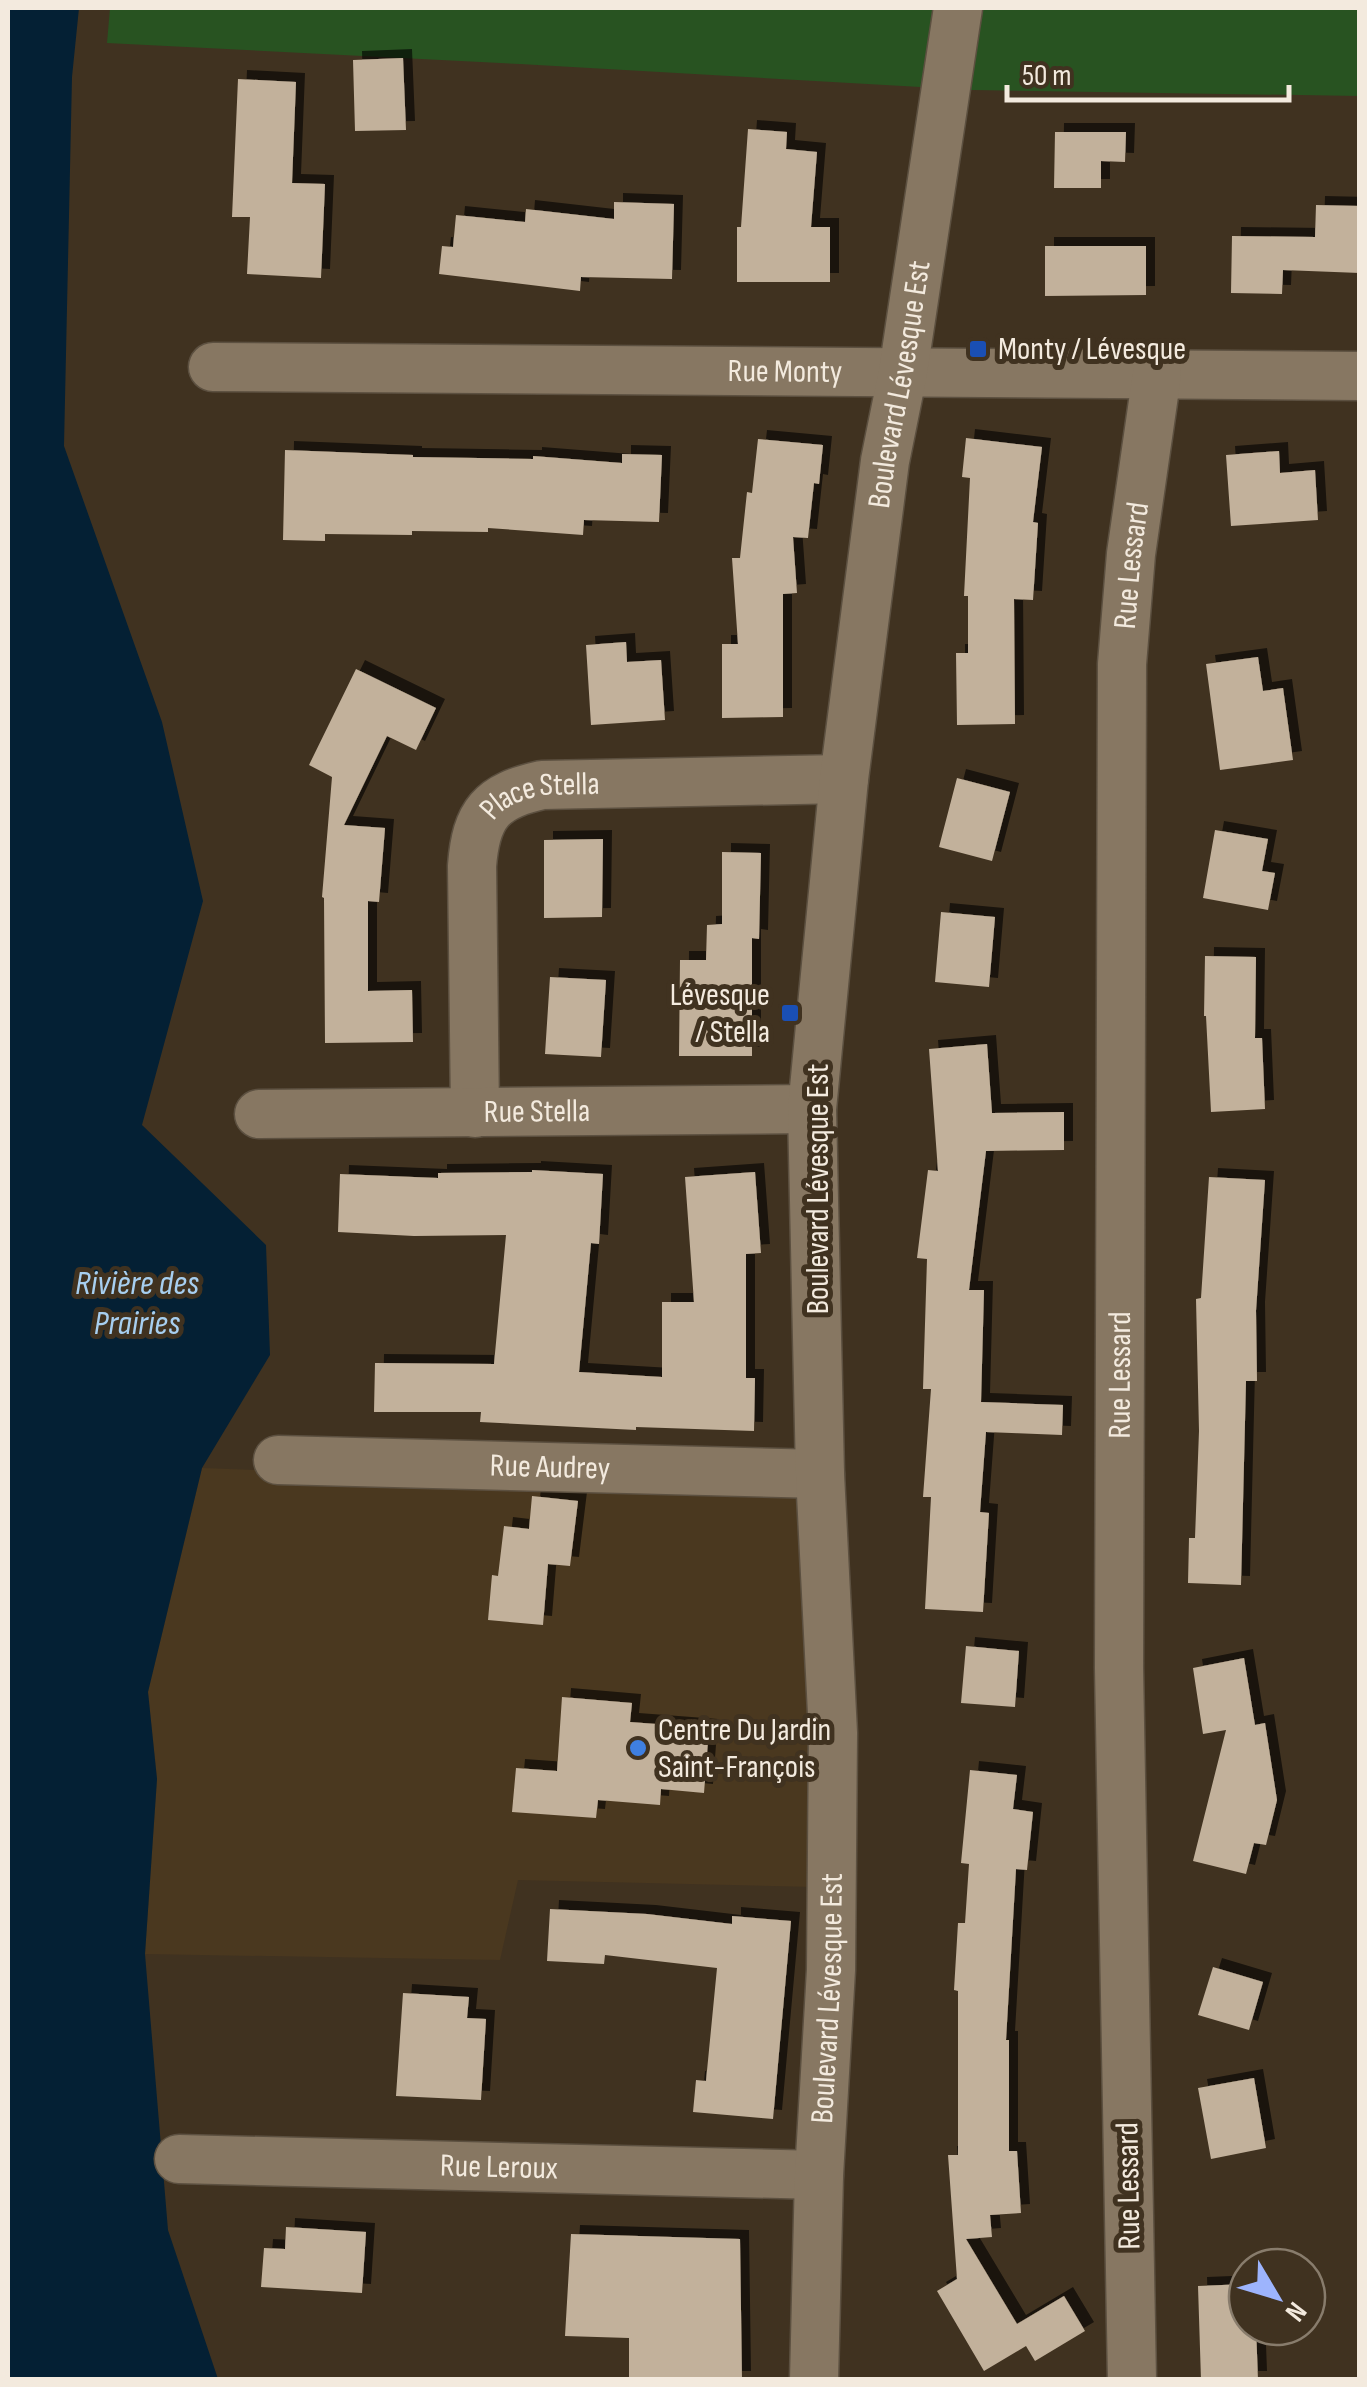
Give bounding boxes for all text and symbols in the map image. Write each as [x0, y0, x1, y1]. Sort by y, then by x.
scale bar [1007, 40, 1290, 102]
text: 50 m [1022, 58, 1071, 94]
street label: Boulevard Lévesque Est [860, 258, 939, 510]
place label: Monty / Lévesque [998, 330, 1186, 369]
marker: Monty / Lévesque [967, 338, 989, 360]
street label: Rue Monty [728, 352, 842, 391]
street label: Rue Lessard [1105, 500, 1158, 631]
street label: Place Stella [471, 764, 600, 827]
place label: Lévesque / Stella [670, 976, 770, 1052]
marker: Lévesque / Stella [779, 1002, 801, 1024]
street label: Boulevard Lévesque Est [799, 1064, 838, 1314]
street label: Rue Stella [484, 1092, 590, 1131]
water label: Rivière des Prairies [75, 1262, 200, 1345]
street label: Rue Lessard [1100, 1311, 1140, 1439]
street label: Rue Audrey [489, 1446, 611, 1488]
place label: Centre Du Jardin Saint-François [658, 1711, 831, 1787]
marker: Centre Du Jardin Saint-François [627, 1737, 649, 1759]
street label: Boulevard Lévesque Est [803, 1873, 851, 2125]
street label: Rue Lessard [1108, 2122, 1150, 2250]
street label: Rue Leroux [439, 2146, 558, 2188]
north arrow [1227, 2247, 1327, 2347]
text: N [1278, 2295, 1313, 2328]

